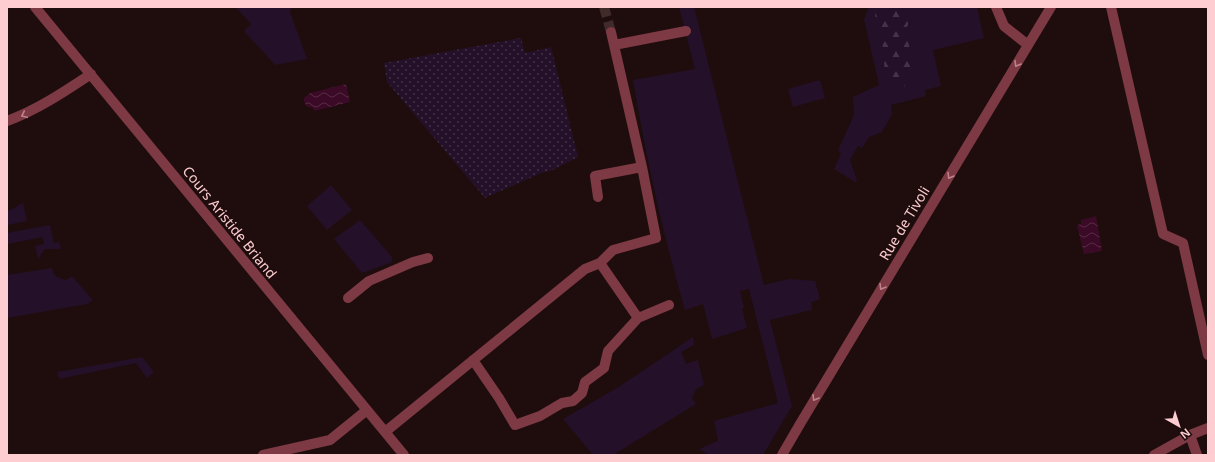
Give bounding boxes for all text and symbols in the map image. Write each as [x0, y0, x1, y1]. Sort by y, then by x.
one-way arrow [1014, 60, 1021, 67]
one-way arrow [21, 110, 28, 118]
street label: Cours Aristide Briand [179, 162, 281, 282]
one-way arrow [947, 172, 954, 179]
street label: Rue de Tivoli [874, 182, 934, 264]
one-way arrow [880, 283, 887, 290]
one-way arrow [813, 394, 820, 401]
north arrow [1159, 406, 1199, 446]
text: N [1177, 426, 1194, 443]

